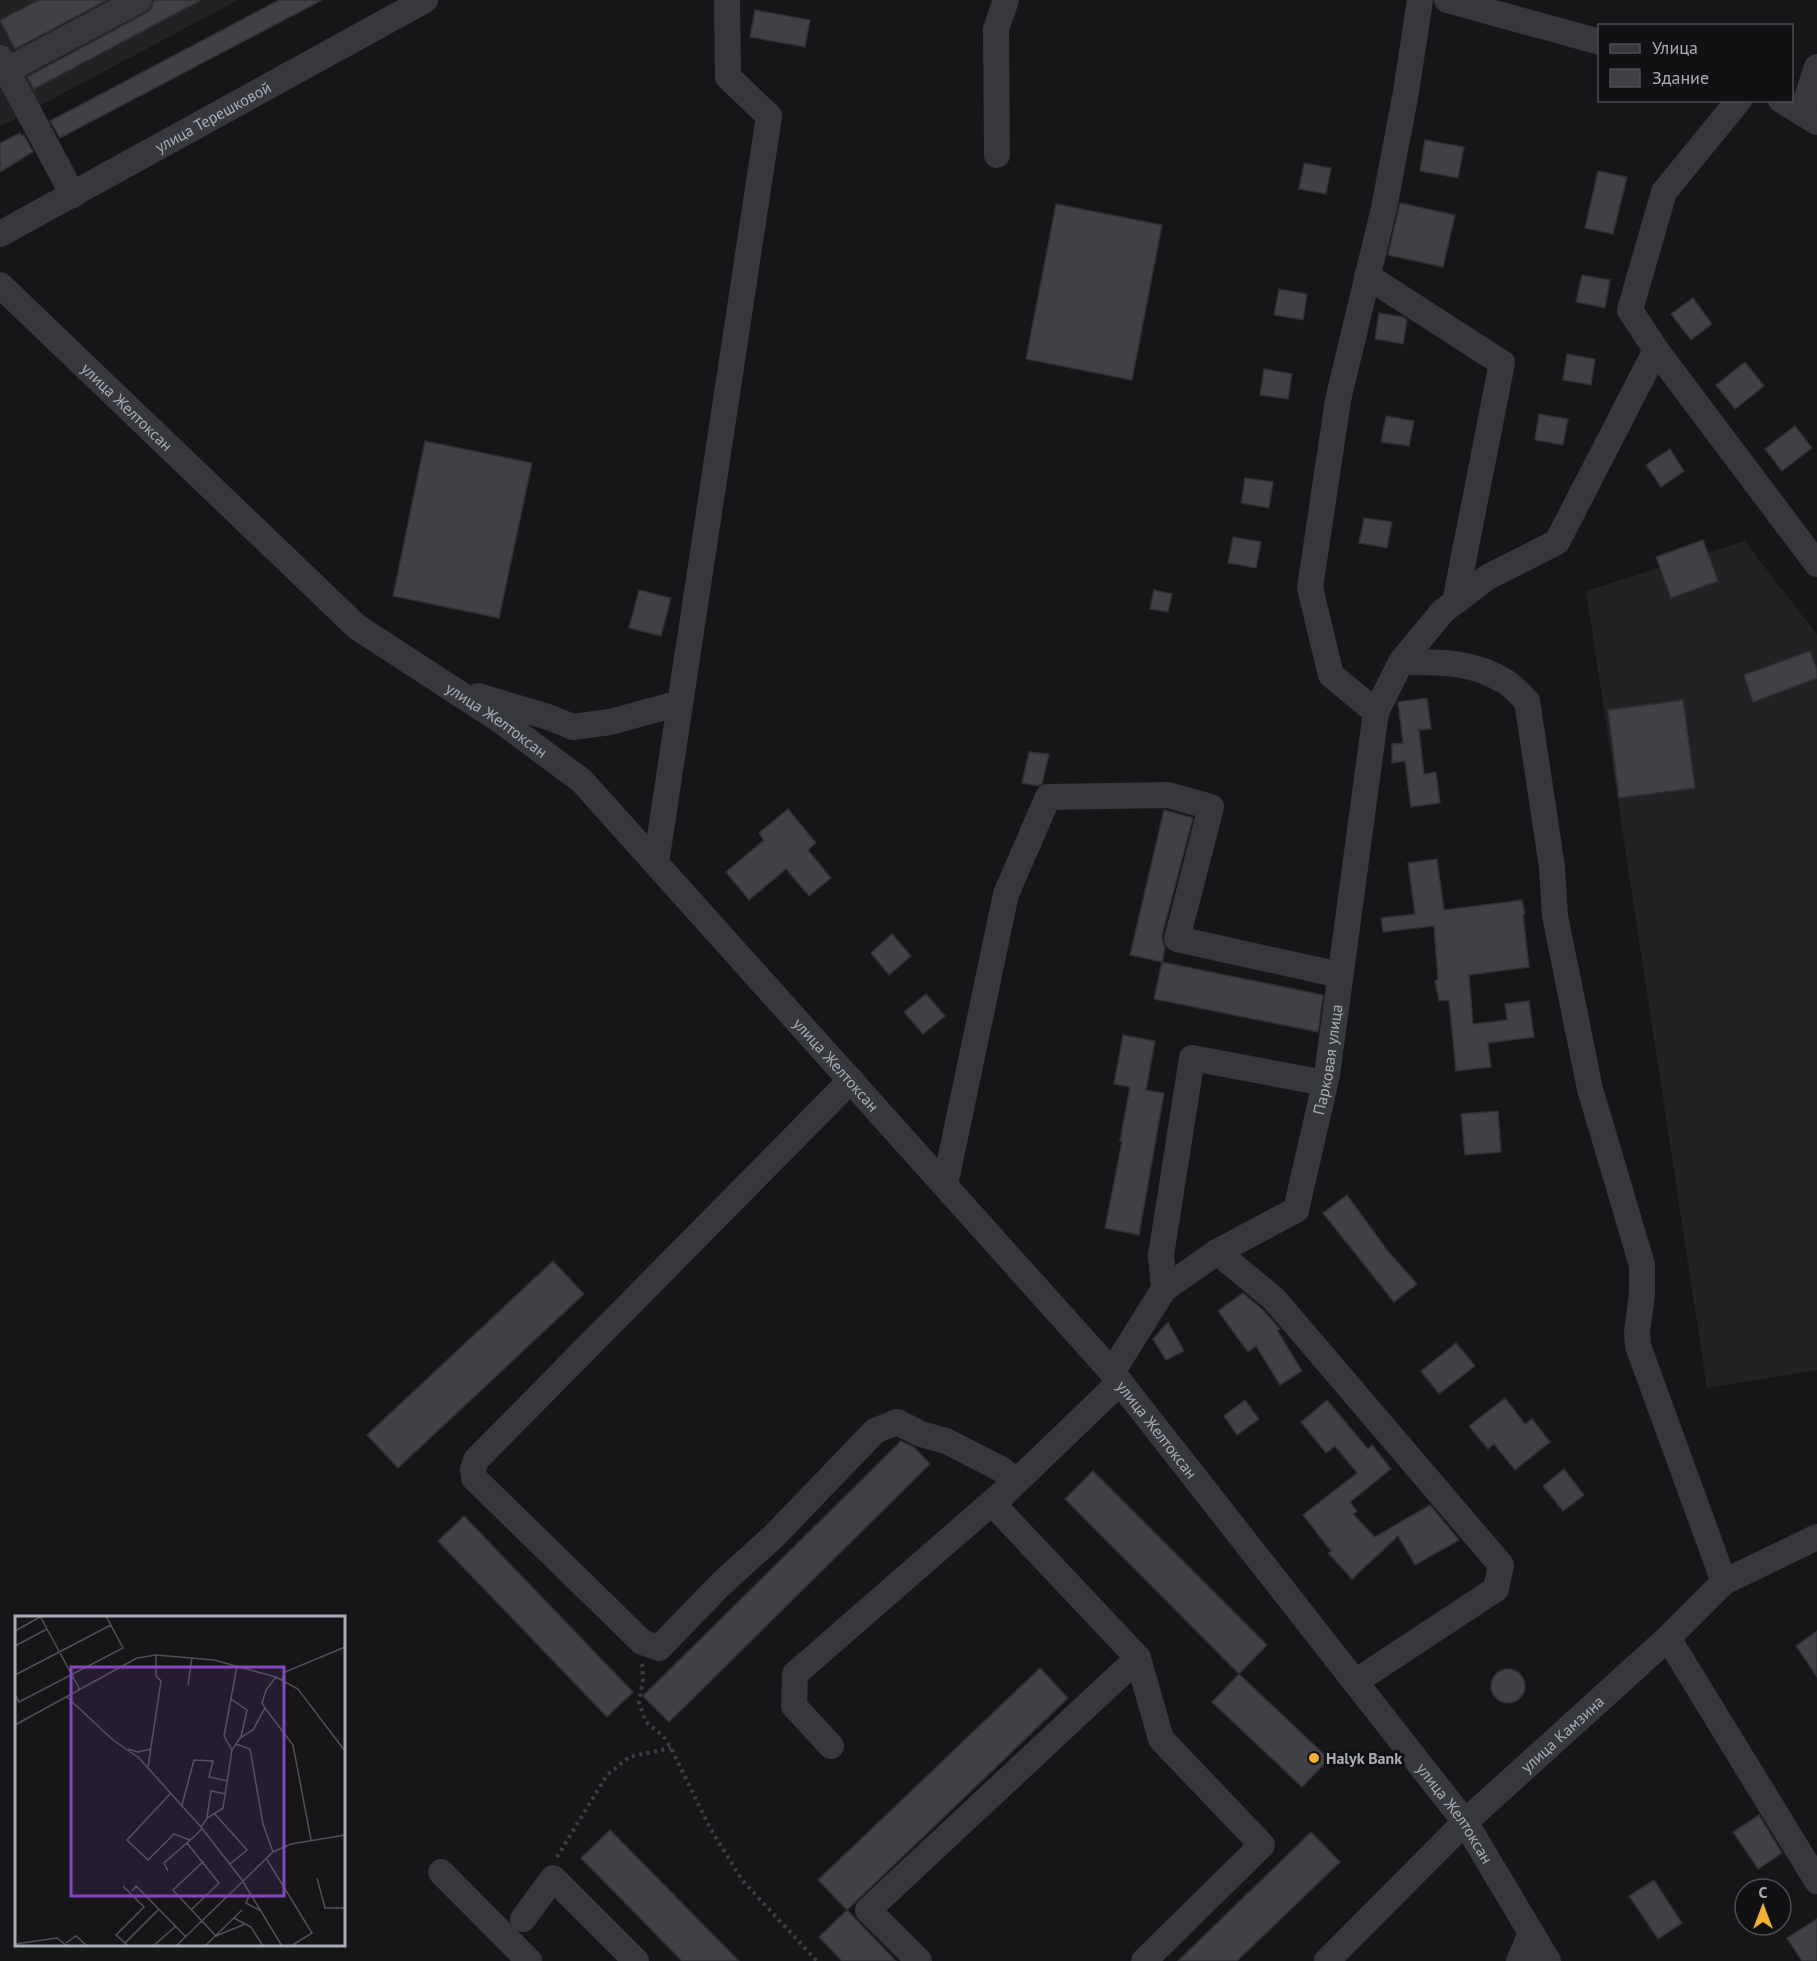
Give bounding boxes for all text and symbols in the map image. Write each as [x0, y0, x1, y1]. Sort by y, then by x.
legend [1598, 24, 1793, 102]
text: Улица [1652, 36, 1698, 59]
text: Здание [1652, 66, 1709, 89]
street label: улица Терешковой [151, 77, 274, 157]
street label: улица Желтоксан [77, 358, 177, 455]
street label: улица Желтоксан [442, 678, 551, 762]
street label: Парковая улица [1308, 1003, 1346, 1117]
street label: улица Желтоксан [789, 1013, 884, 1116]
street label: улица Желтоксан [1112, 1376, 1202, 1483]
inset map [15, 1616, 345, 1946]
street label: улица Камзина [1516, 1691, 1608, 1777]
place label: Halyk Bank [1326, 1748, 1402, 1768]
marker: Halyk Bank [1307, 1751, 1321, 1765]
street label: улица Желтоксан [1412, 1759, 1498, 1867]
north arrow [1733, 1877, 1793, 1937]
text: С [1759, 1882, 1768, 1902]

